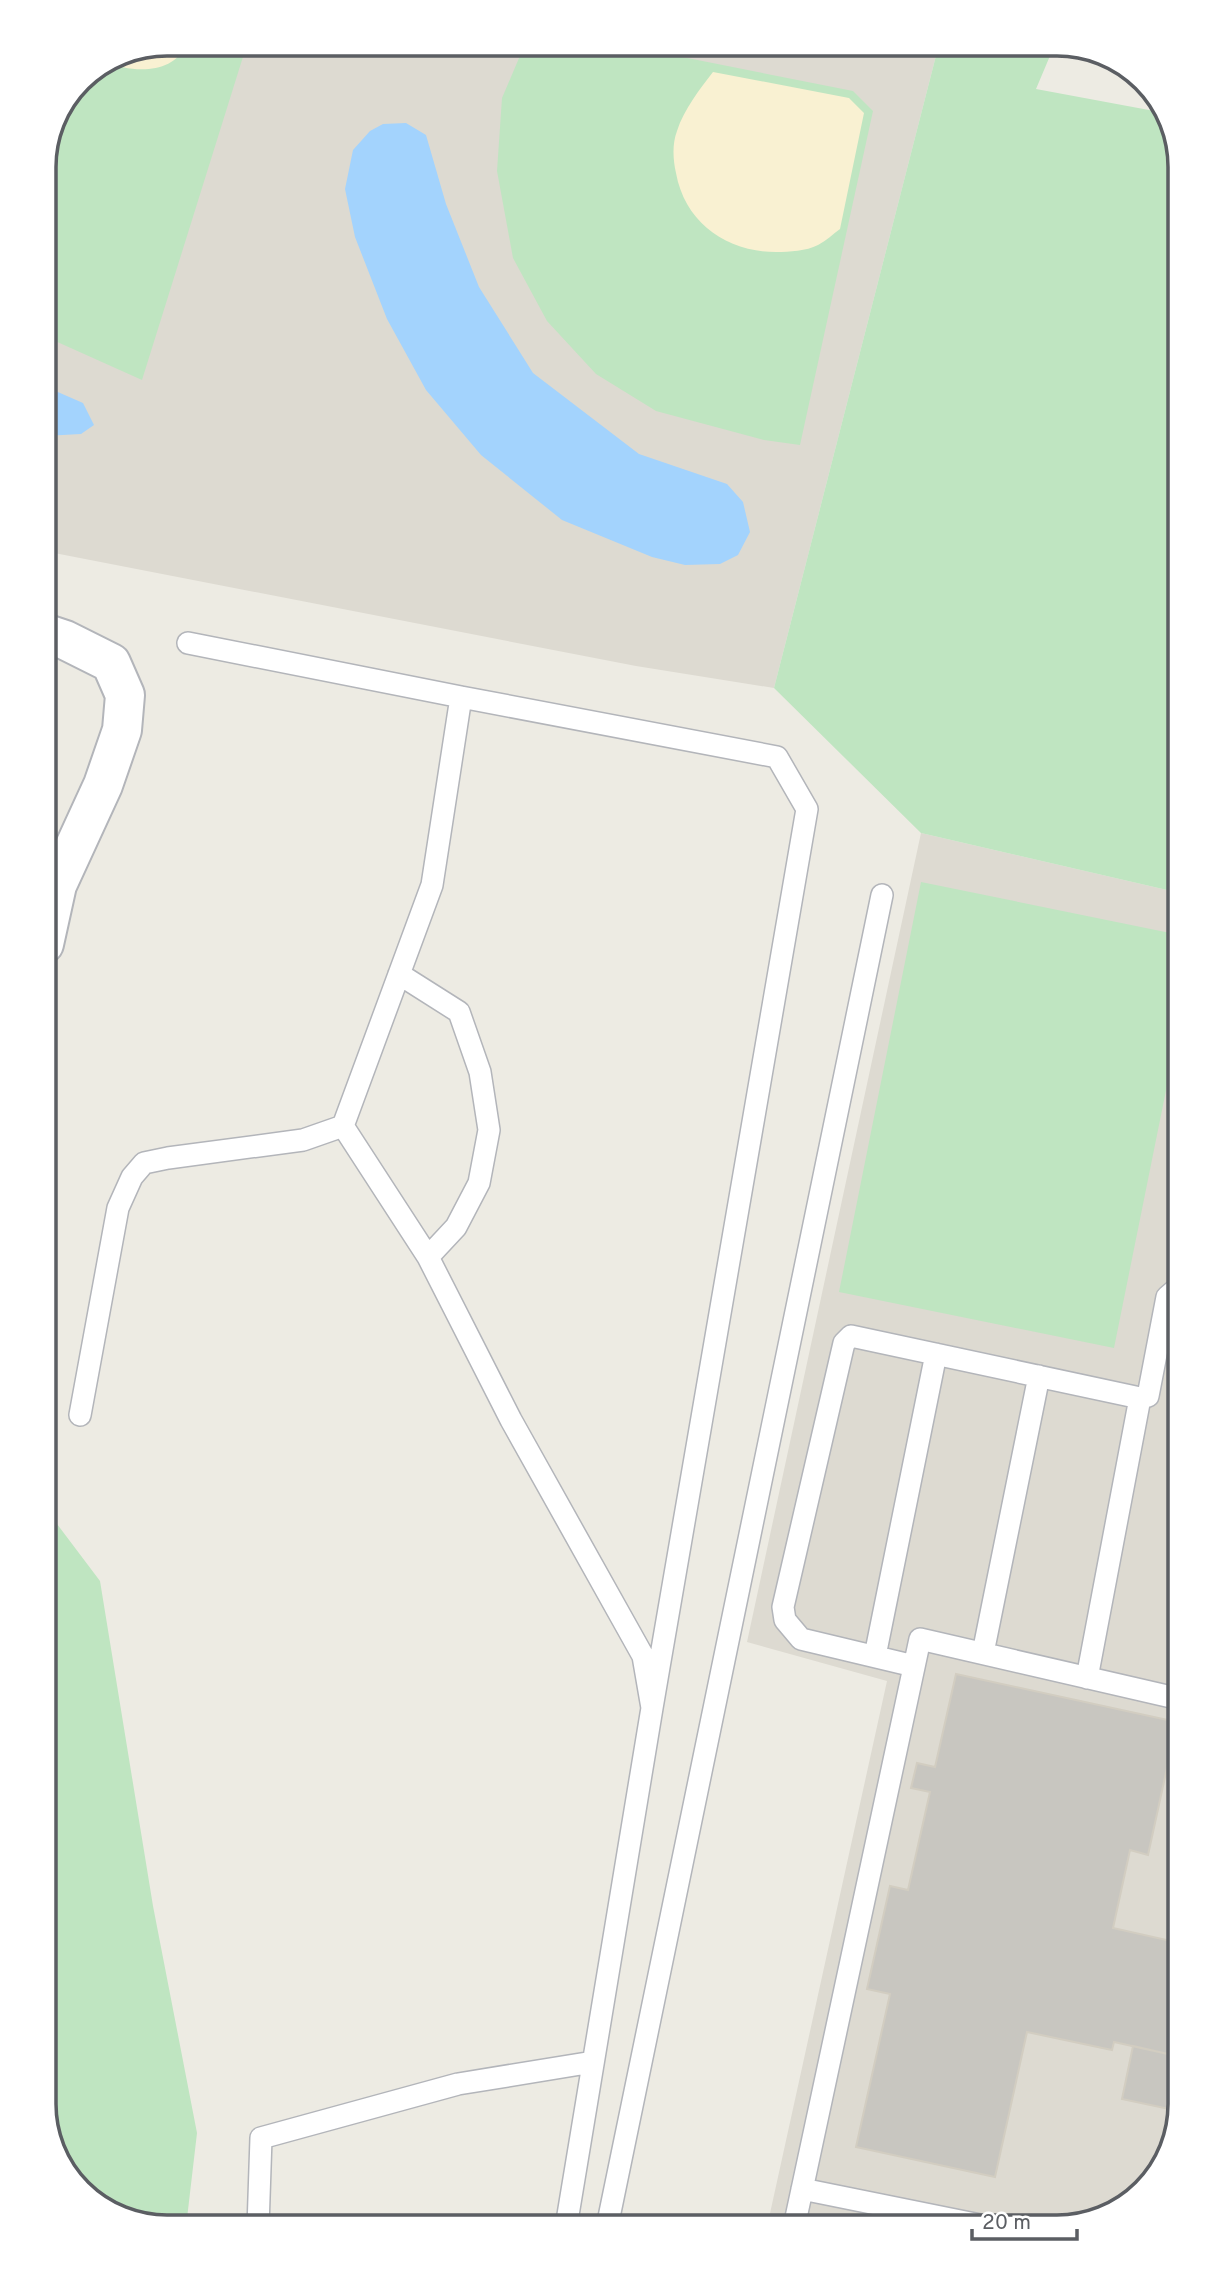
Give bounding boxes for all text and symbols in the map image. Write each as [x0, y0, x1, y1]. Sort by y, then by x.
scale bar [972, 2198, 1077, 2242]
text: 20 m [982, 2210, 1031, 2237]

